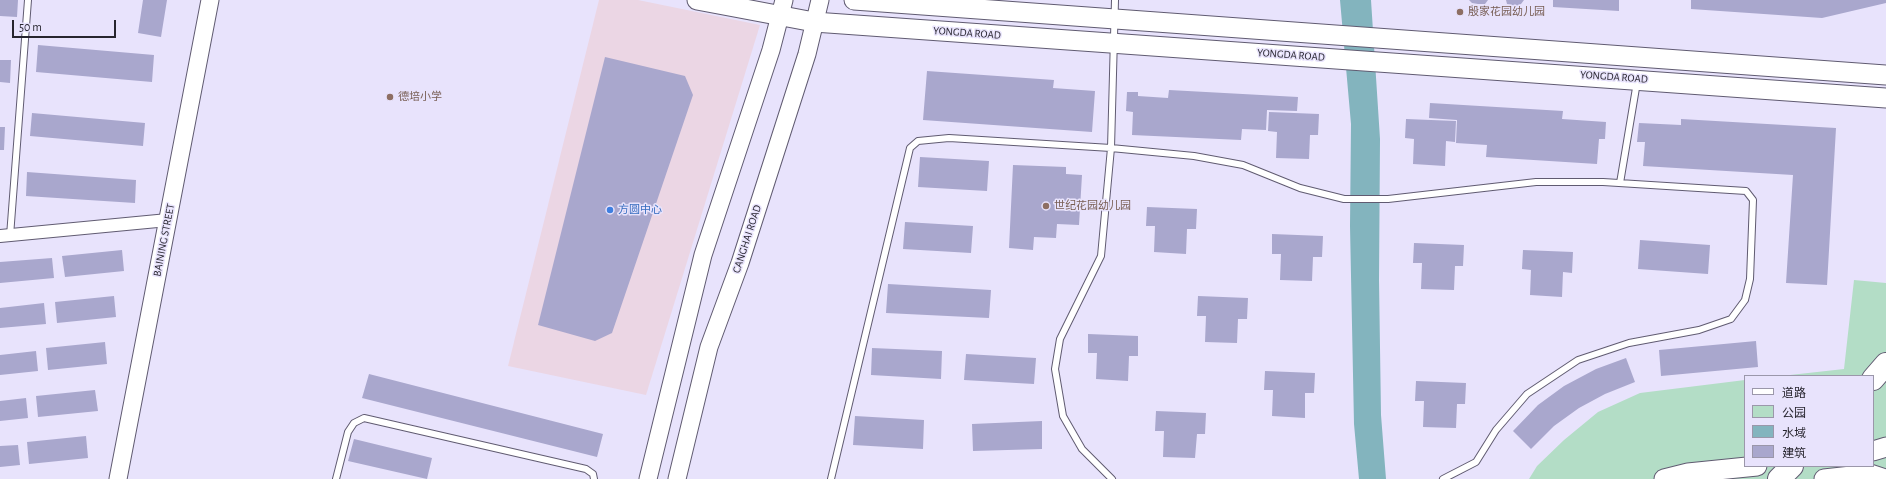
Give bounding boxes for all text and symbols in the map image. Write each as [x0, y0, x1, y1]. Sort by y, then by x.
place label: 殷家花园幼儿园 [1468, 5, 1545, 19]
marker: 殷家花园幼儿园 [1455, 7, 1465, 17]
scale bar [14, 12, 118, 38]
text: 50 m [19, 21, 42, 33]
street label: YONGDA ROAD [933, 24, 1001, 42]
street label: YONGDA ROAD [1257, 46, 1325, 64]
street label: YONGDA ROAD [1580, 68, 1648, 86]
place label: 德培小学 [398, 90, 442, 104]
marker: 德培小学 [385, 92, 395, 102]
place label: 世纪花园幼儿园 [1054, 199, 1131, 213]
marker: 世纪花园幼儿园 [1041, 201, 1051, 211]
street label: BAINING STREET [150, 202, 178, 278]
place label: 方圆中心 [618, 203, 662, 217]
street label: CANGHAI ROAD [730, 203, 764, 275]
marker: 方圆中心 [605, 205, 615, 215]
legend [1744, 375, 1874, 467]
text: 道路 [1782, 387, 1806, 399]
text: 公园 [1782, 407, 1806, 419]
text: 水域 [1782, 427, 1806, 439]
text: 建筑 [1782, 447, 1806, 459]

